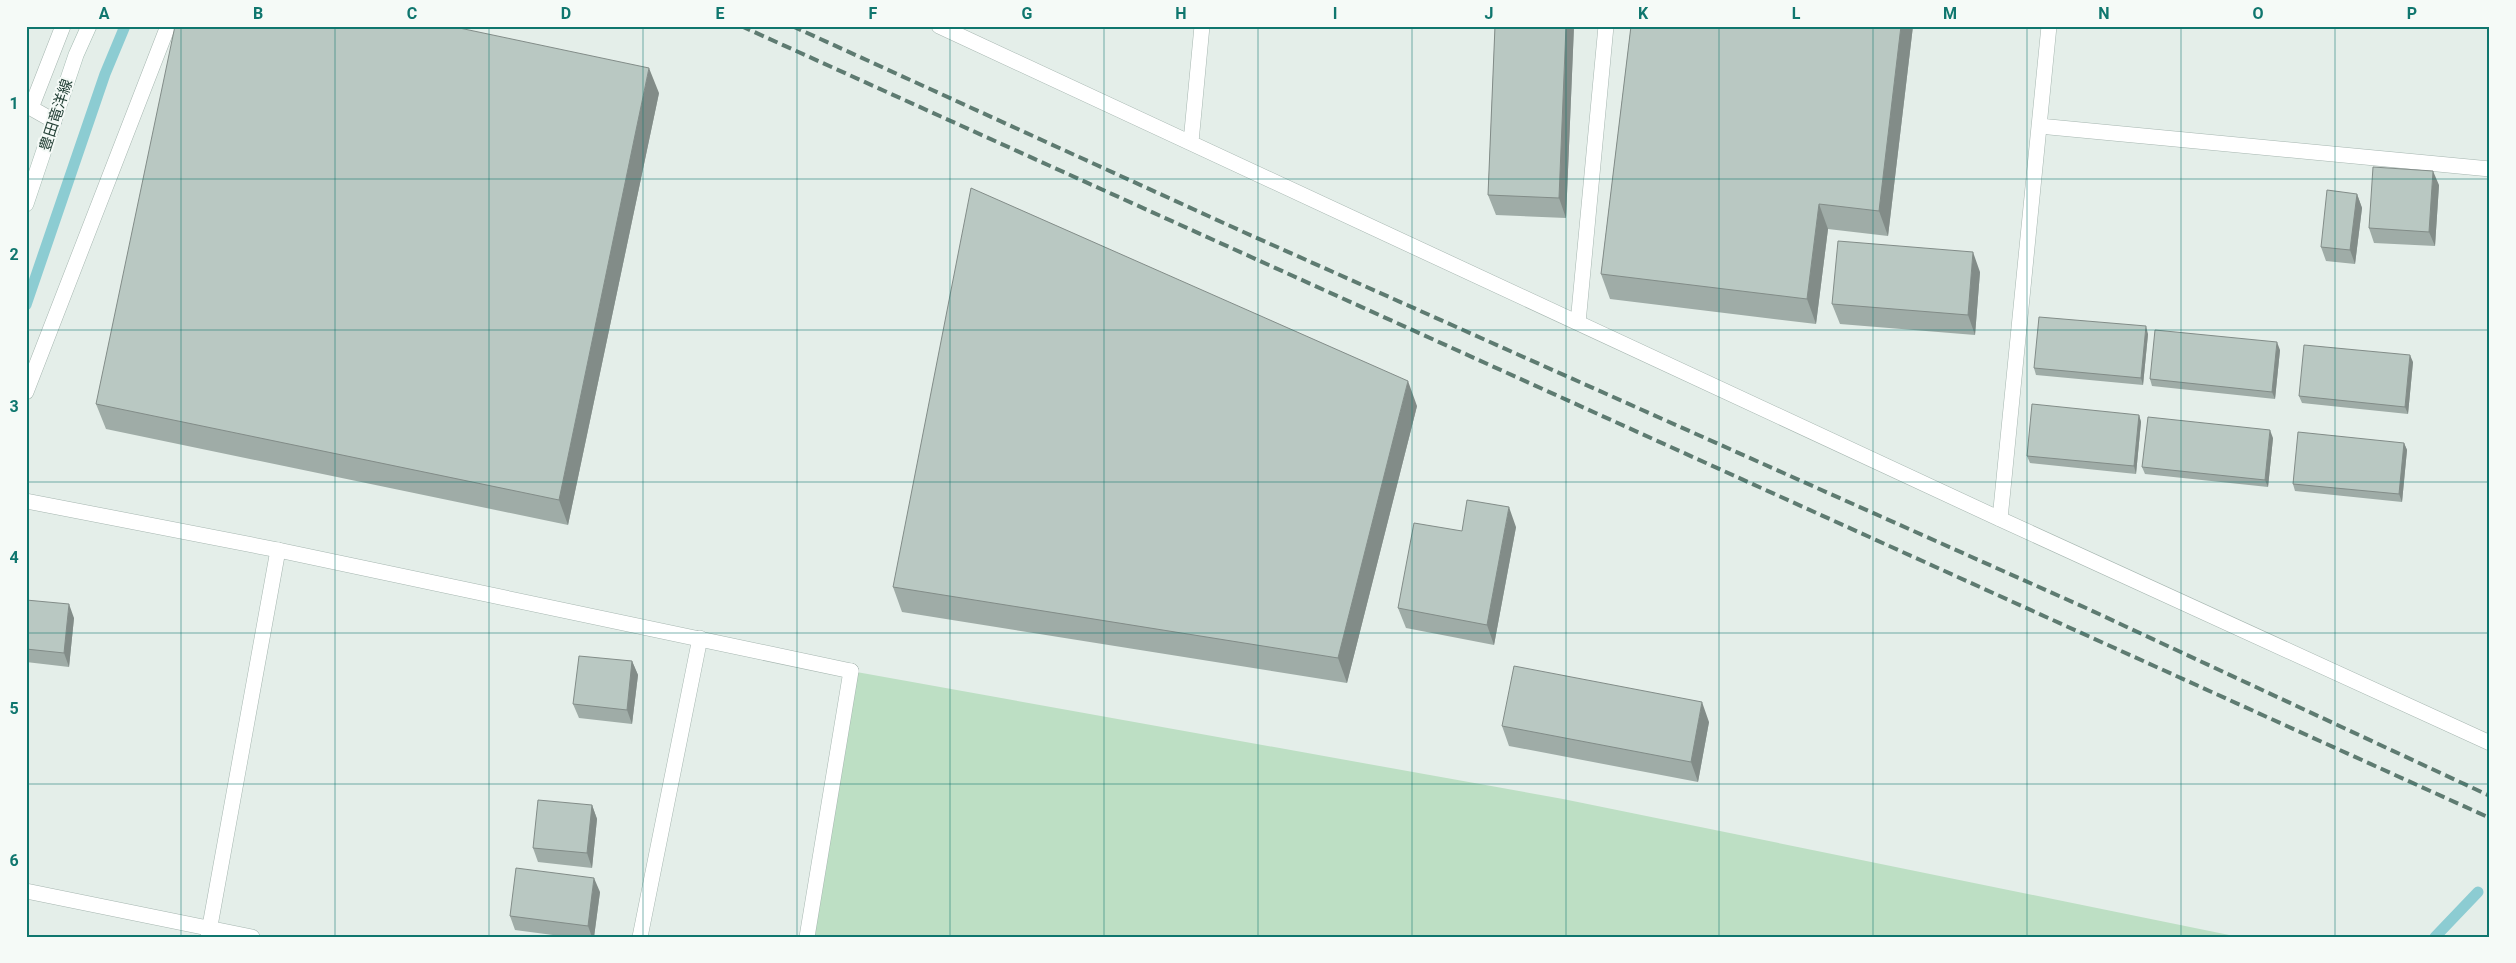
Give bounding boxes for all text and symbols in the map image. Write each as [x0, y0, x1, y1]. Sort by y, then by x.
text: A [99, 4, 110, 23]
text: B [253, 4, 263, 23]
text: C [407, 4, 417, 23]
text: D [561, 4, 571, 23]
text: E [716, 4, 725, 23]
text: F [869, 4, 878, 23]
text: G [1022, 4, 1033, 23]
text: H [1175, 4, 1187, 23]
text: I [1333, 4, 1337, 23]
text: J [1485, 4, 1493, 23]
text: K [1638, 4, 1649, 23]
text: L [1792, 4, 1801, 23]
text: M [1943, 4, 1957, 23]
text: N [2098, 4, 2110, 23]
text: O [2252, 4, 2264, 23]
text: P [2407, 4, 2417, 23]
street label: 豊田竜洋線 [36, 77, 76, 153]
text: 1 [9, 94, 19, 113]
text: 2 [9, 245, 19, 264]
text: 3 [9, 397, 19, 416]
text: 4 [9, 548, 19, 567]
text: 5 [9, 699, 19, 718]
text: 6 [9, 851, 19, 870]

